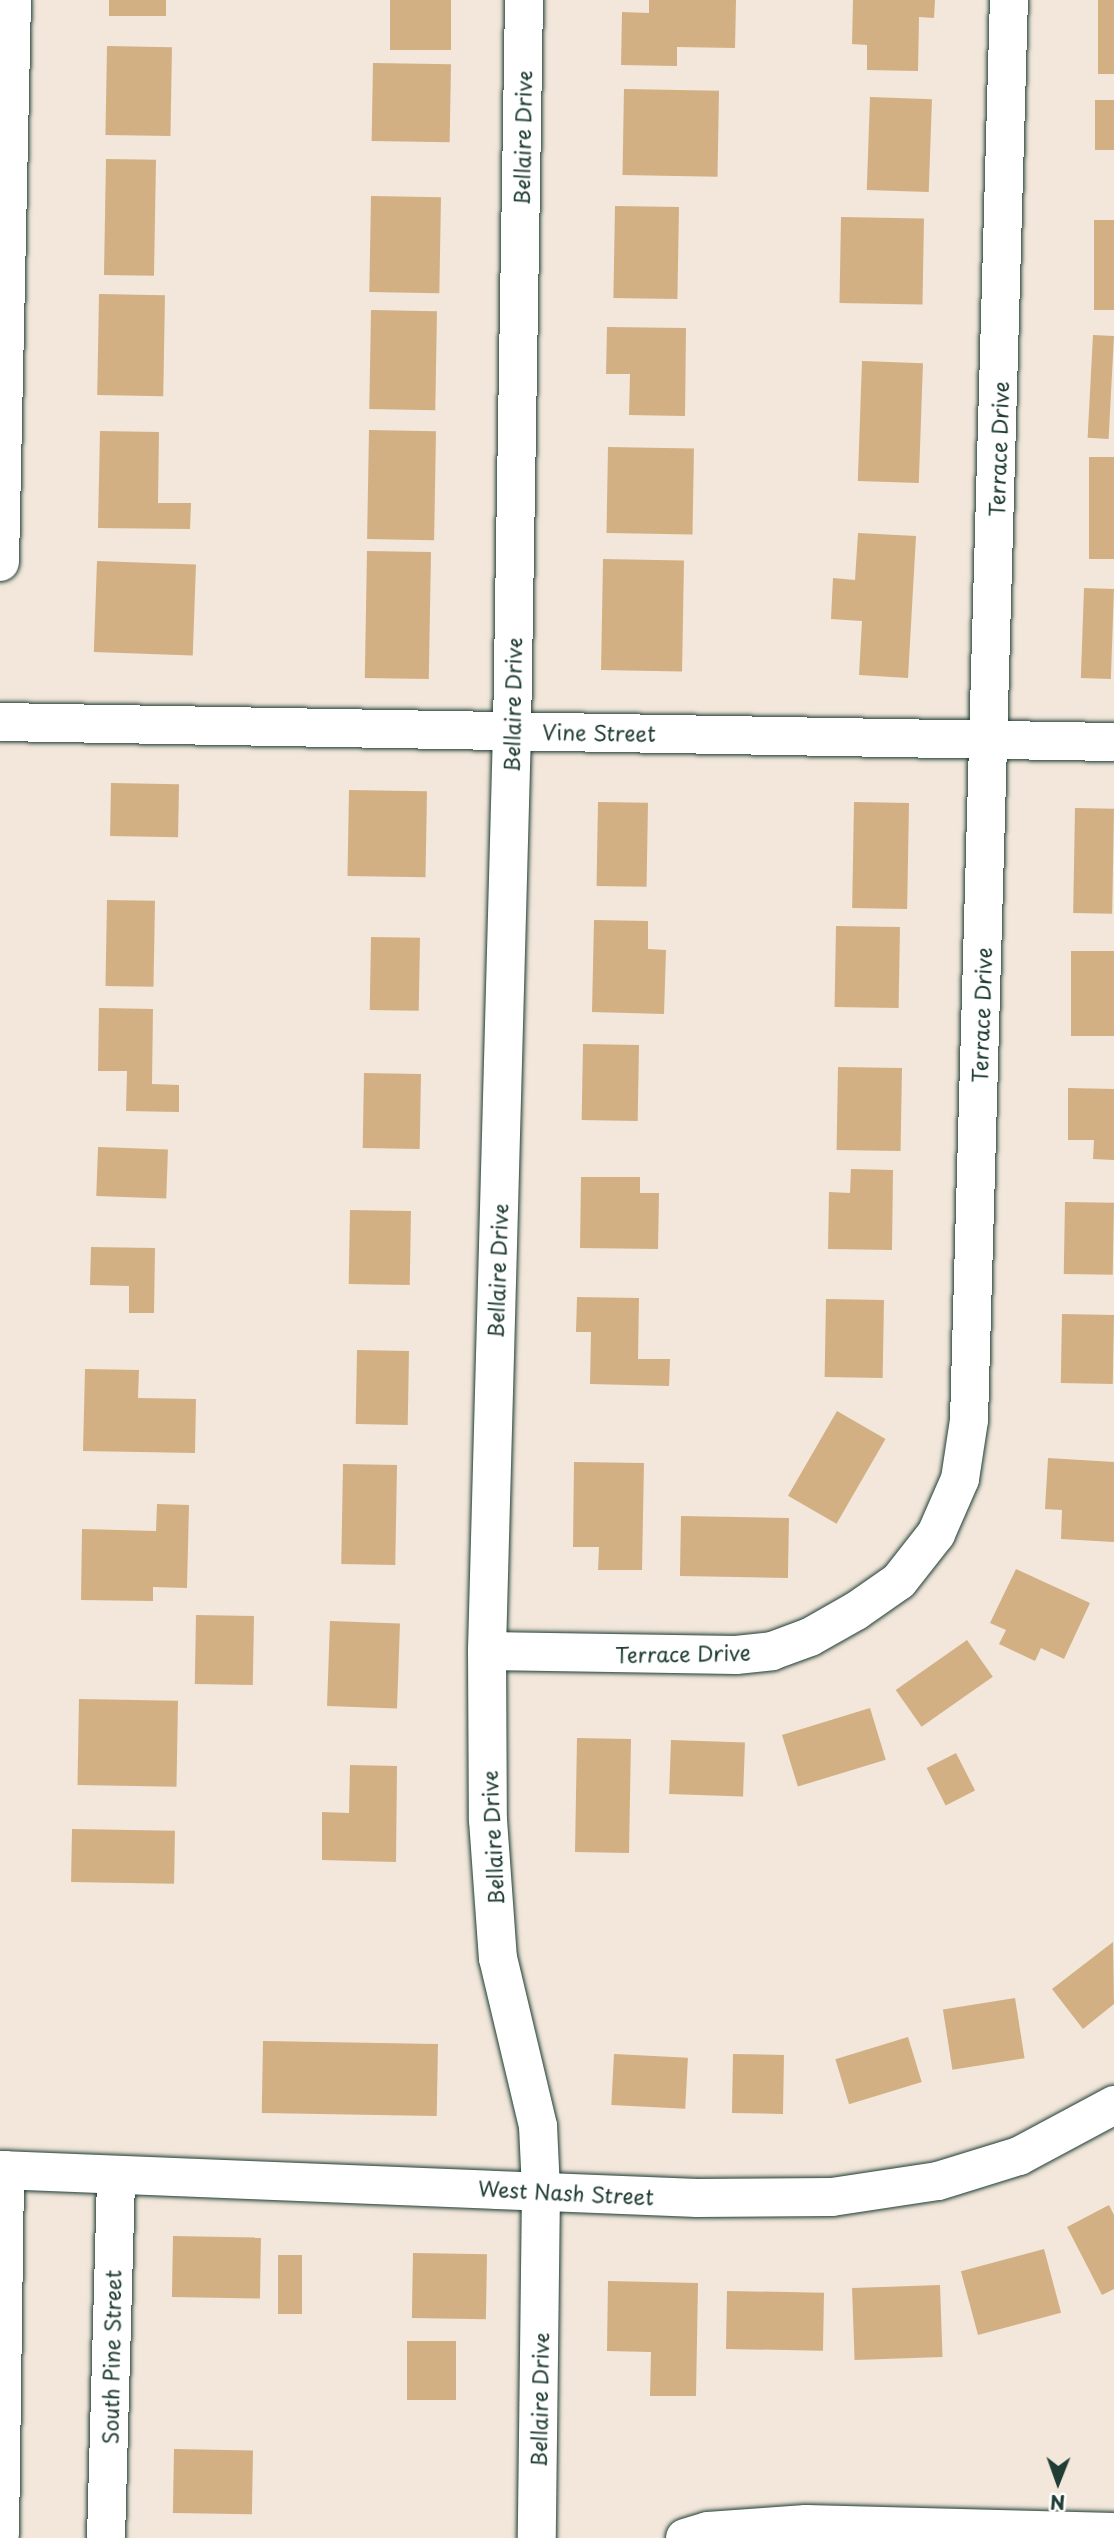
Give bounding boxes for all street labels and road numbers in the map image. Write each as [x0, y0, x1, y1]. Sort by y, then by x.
street label: Bellaire Drive [508, 70, 536, 206]
street label: Terrace Drive [983, 380, 1013, 518]
street label: Bellaire Drive [498, 637, 526, 773]
street label: Vine Street [542, 718, 656, 746]
street label: Terrace Drive [966, 946, 996, 1084]
street label: Bellaire Drive [482, 1202, 512, 1340]
street label: Terrace Drive [614, 1639, 752, 1667]
street label: Bellaire Drive [476, 1769, 508, 1907]
street label: West Nash Street [477, 2175, 655, 2209]
street label: South Pine Street [97, 2268, 125, 2446]
street label: Bellaire Drive [525, 2332, 553, 2468]

